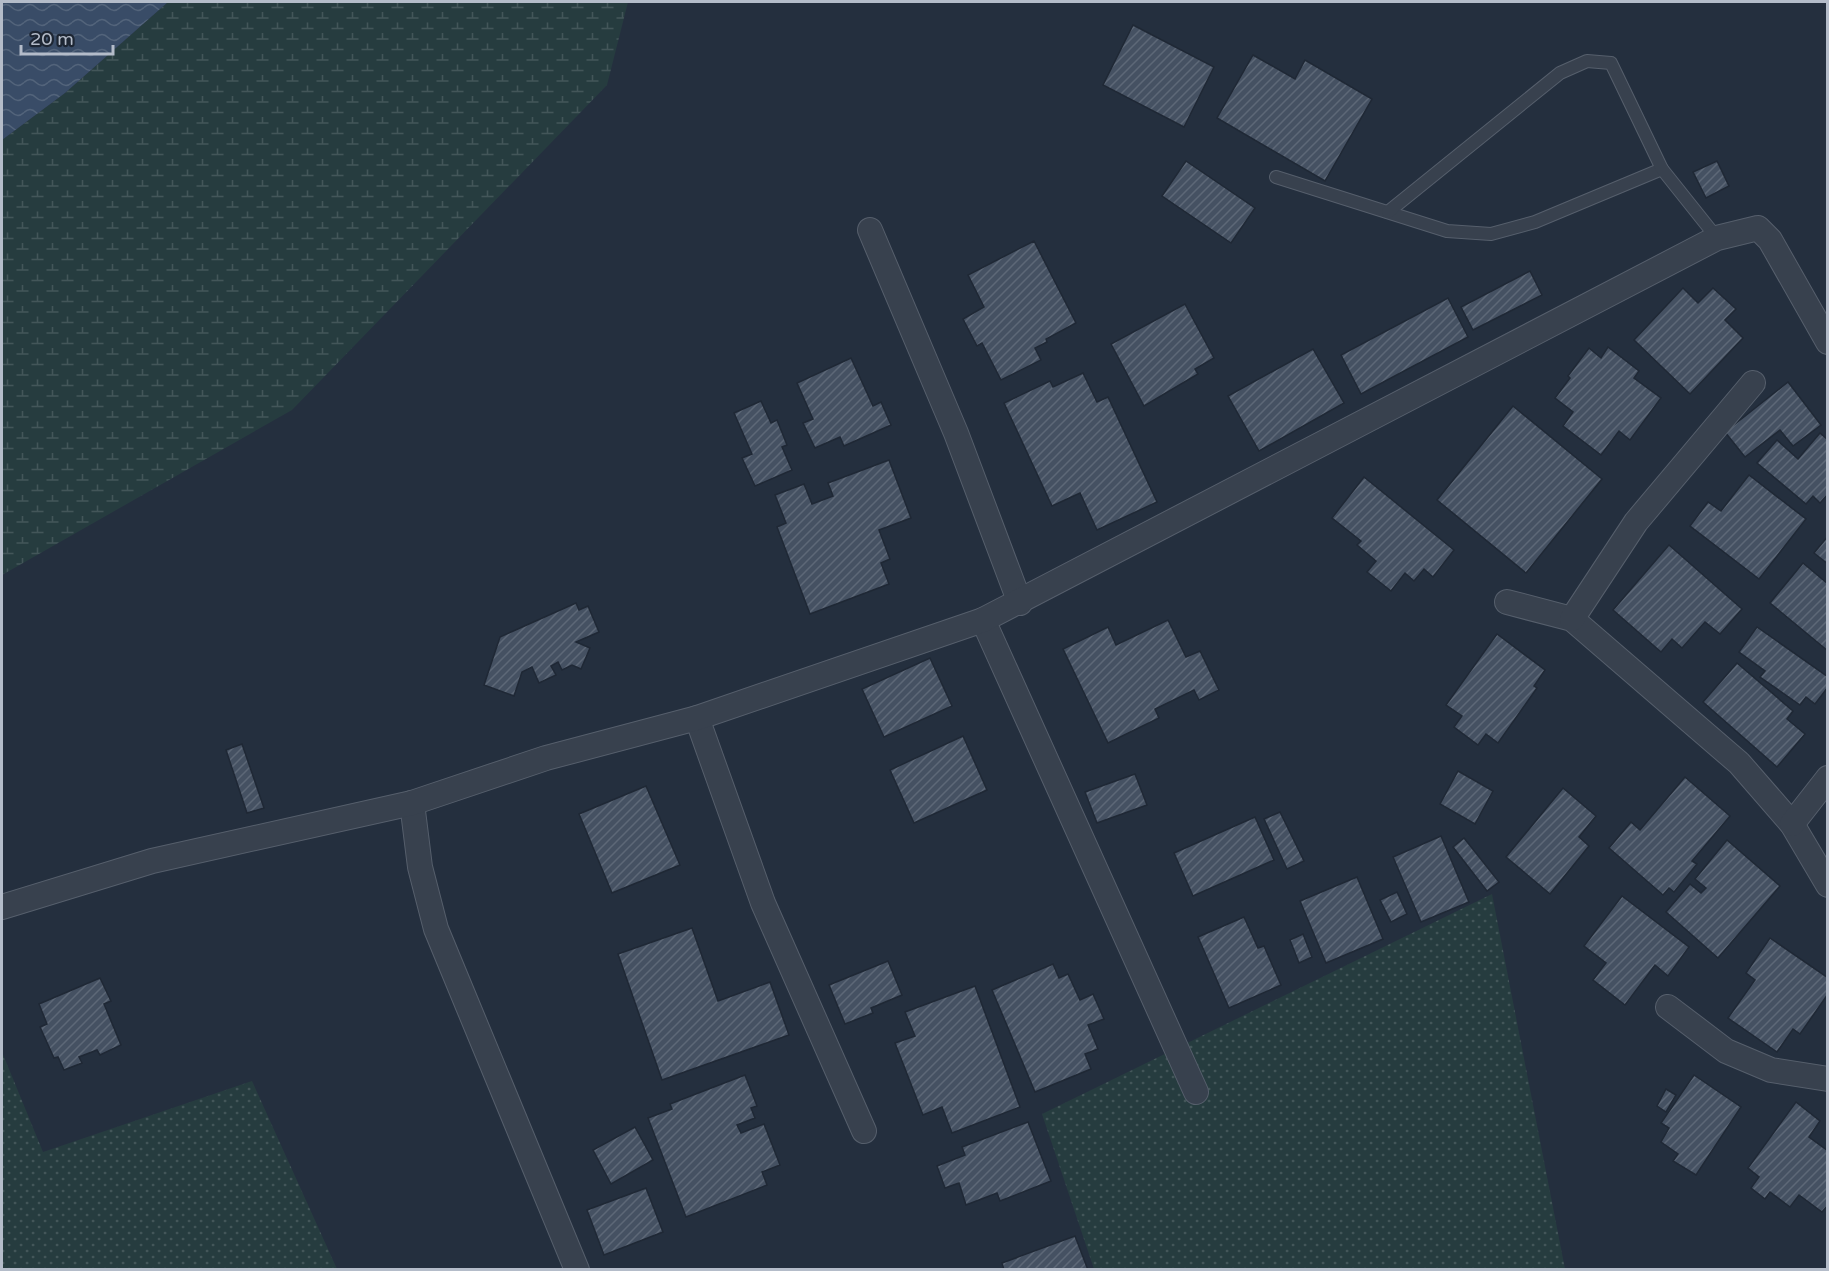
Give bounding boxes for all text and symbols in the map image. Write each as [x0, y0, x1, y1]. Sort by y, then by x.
scale bar [21, 18, 112, 56]
text: 20 m [30, 28, 74, 50]

